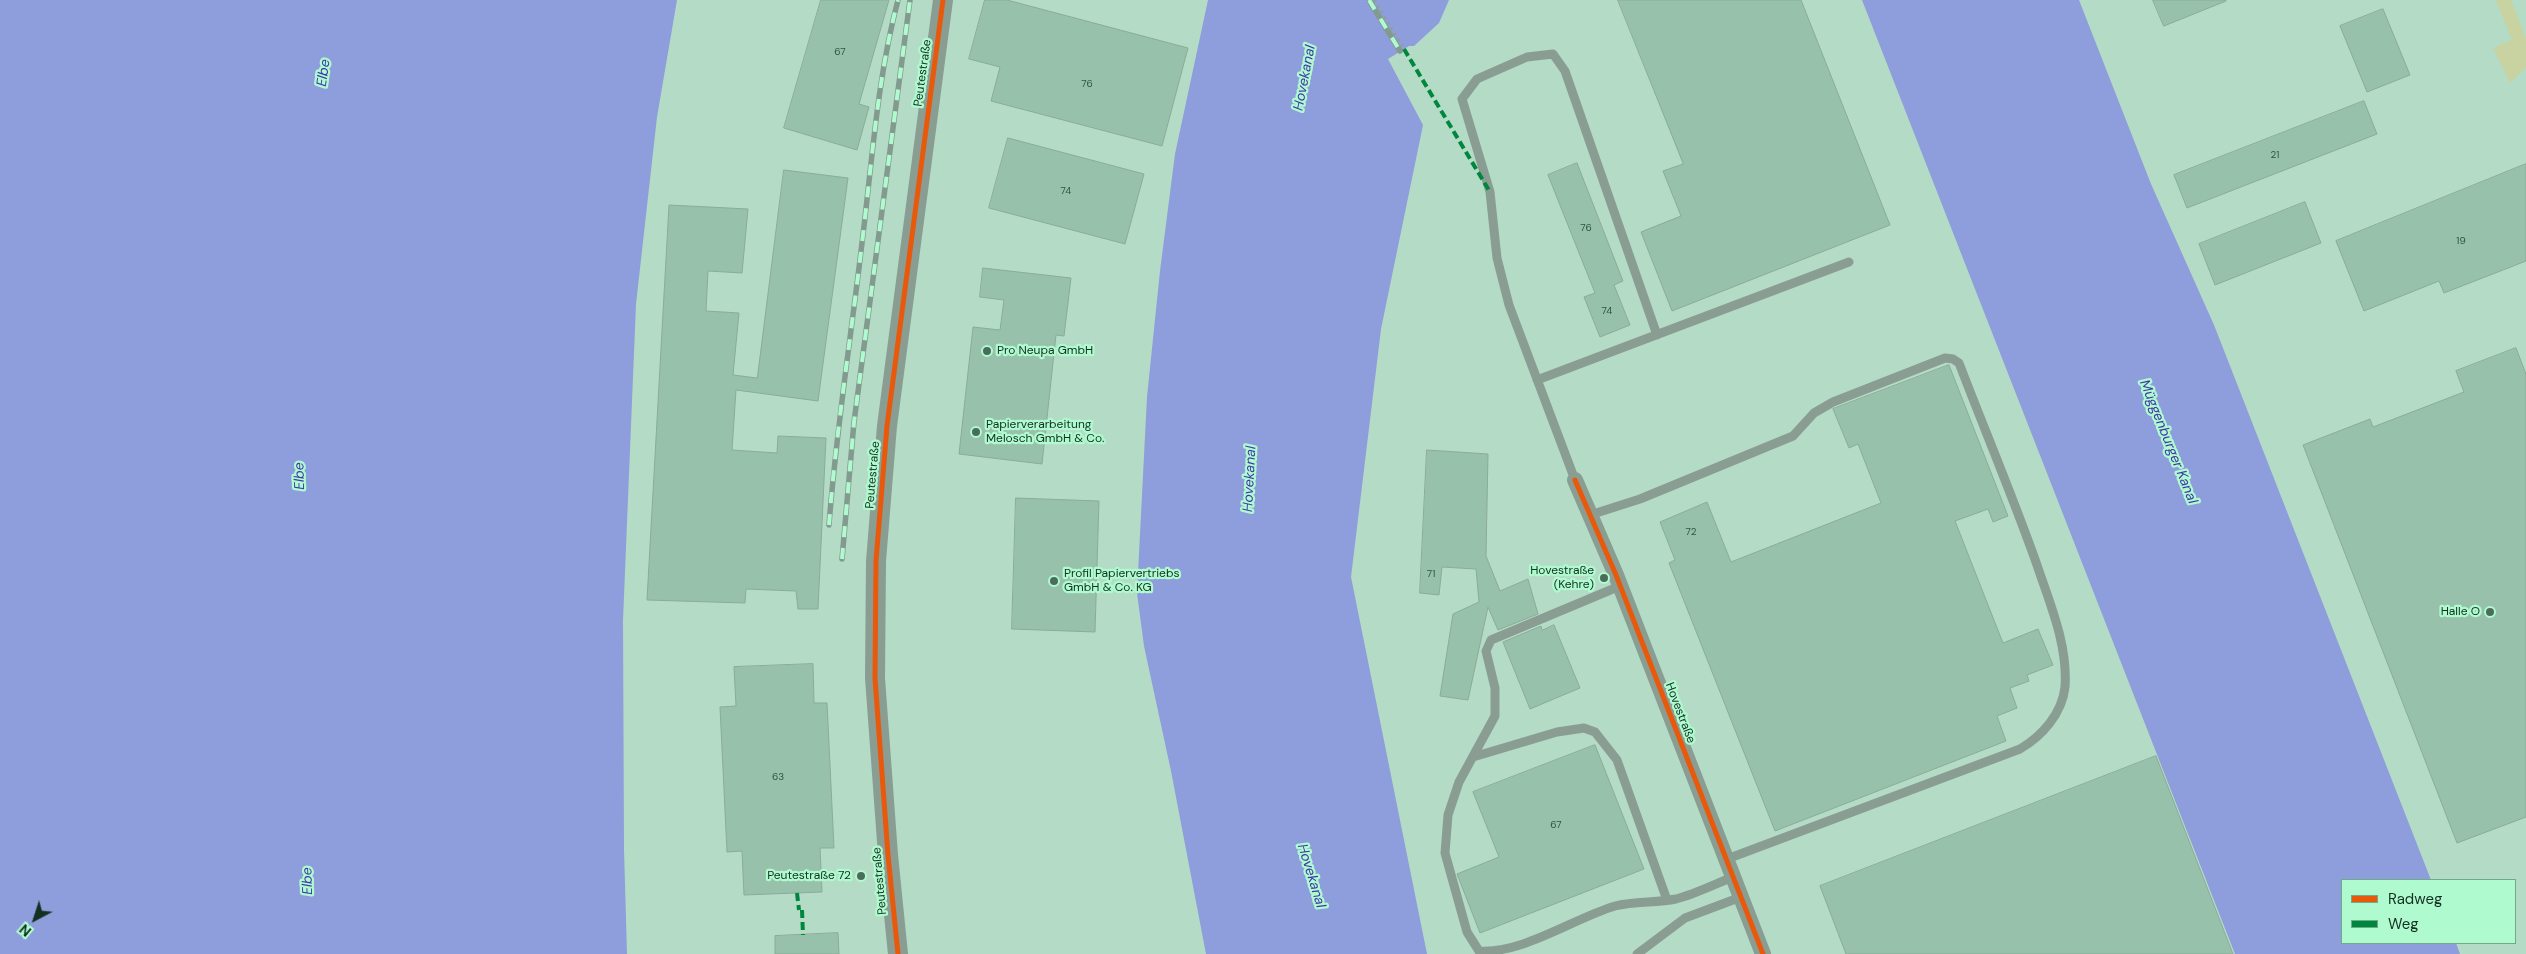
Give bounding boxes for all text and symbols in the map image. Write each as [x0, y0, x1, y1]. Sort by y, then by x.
street label: Peutestraße [911, 38, 935, 108]
water label: Hovekanal [1290, 44, 1320, 112]
house number: 67 [834, 46, 846, 58]
water label: Elbe [314, 58, 334, 88]
house number: 76 [1081, 78, 1093, 90]
house number: 21 [2271, 149, 2279, 161]
house number: 74 [1061, 185, 1071, 197]
house number: 76 [1580, 222, 1592, 234]
house number: 19 [2456, 235, 2466, 247]
house number: 74 [1602, 305, 1612, 317]
place label: Pro Neupa GmbH [997, 344, 1093, 358]
marker: Pro Neupa GmbH [981, 345, 993, 357]
water label: Müggenburger Kanal [2135, 378, 2201, 506]
place label: Papierverarbeitung Melosch GmbH & Co. [986, 418, 1104, 446]
marker: Papierverarbeitung Melosch GmbH & Co. [970, 426, 982, 438]
street label: Peutestraße [863, 441, 883, 509]
water label: Hovekanal [1240, 445, 1260, 513]
water label: Elbe [291, 462, 309, 490]
house number: 72 [1686, 526, 1696, 538]
place label: Hovestraße (Kehre) [1530, 564, 1594, 592]
place label: Profil Papiervertriebs GmbH & Co. KG [1064, 567, 1179, 595]
house number: 71 [1427, 568, 1435, 580]
marker: Hovestraße (Kehre) [1598, 572, 1610, 584]
marker: Profil Papiervertriebs GmbH & Co. KG [1048, 575, 1060, 587]
place label: Halle O [2441, 605, 2480, 619]
marker: Halle O [2484, 606, 2496, 618]
street label: Hovestraße [1662, 681, 1698, 745]
house number: 63 [772, 771, 784, 783]
house number: 67 [1550, 819, 1562, 831]
water label: Hovekanal [1293, 842, 1329, 910]
street label: Peutestraße [870, 847, 890, 915]
water label: Elbe [299, 867, 317, 895]
place label: Peutestraße 72 [767, 869, 851, 883]
marker: Peutestraße 72 [855, 870, 867, 882]
legend [2341, 879, 2516, 944]
text: Radweg [2388, 889, 2442, 909]
north arrow [10, 894, 60, 944]
text: Weg [2388, 914, 2419, 934]
text: N [16, 920, 35, 941]

